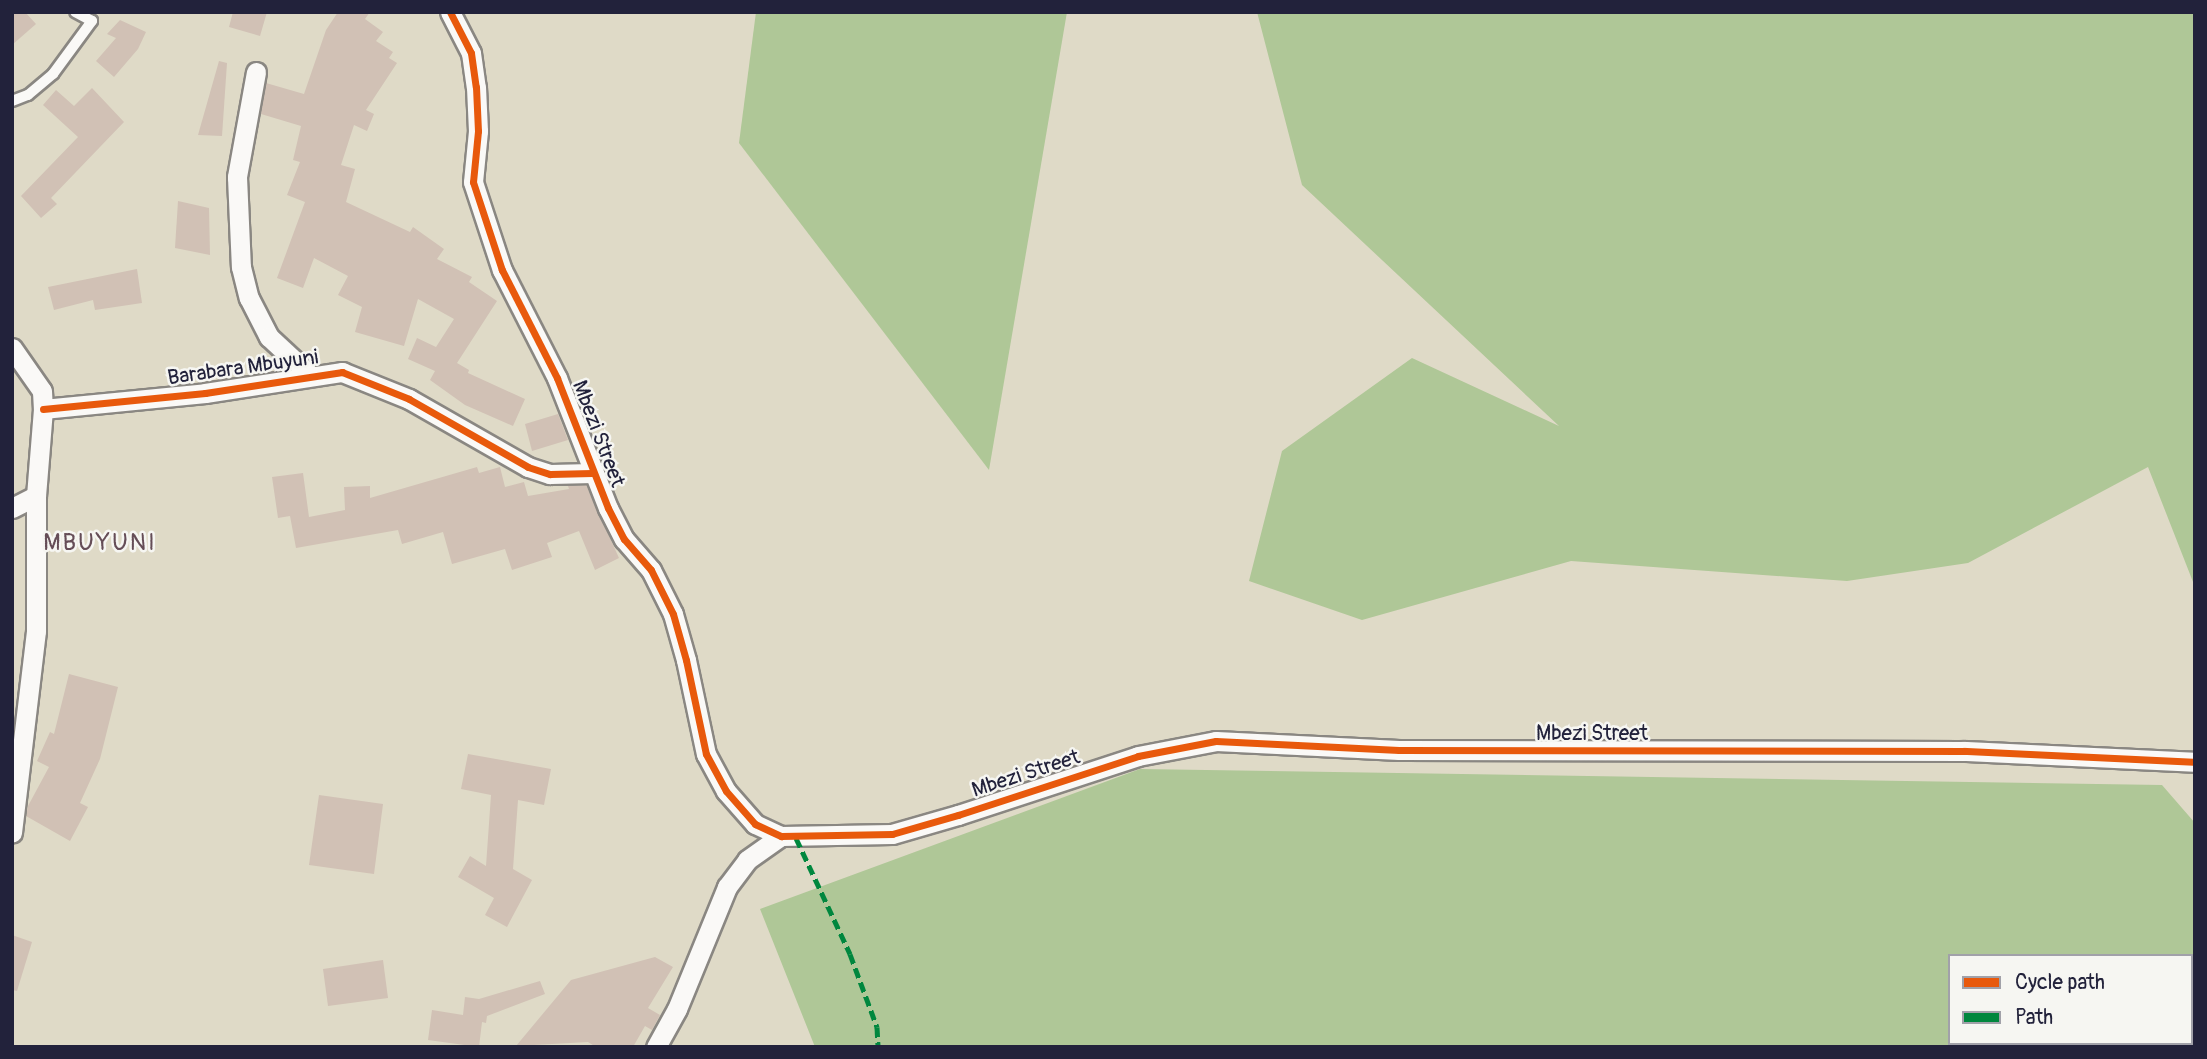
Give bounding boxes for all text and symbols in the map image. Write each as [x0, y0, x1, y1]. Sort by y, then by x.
street label: Barabara Mbuyuni [166, 345, 320, 391]
street label: Mbezi Street [566, 377, 630, 491]
district label: MBUYUNI [44, 529, 156, 557]
street label: Mbezi Street [1536, 721, 1648, 747]
street label: Mbezi Street [969, 745, 1083, 803]
legend [1948, 954, 2193, 1045]
text: Cycle path [2015, 969, 2105, 996]
text: Path [2015, 1004, 2053, 1031]

